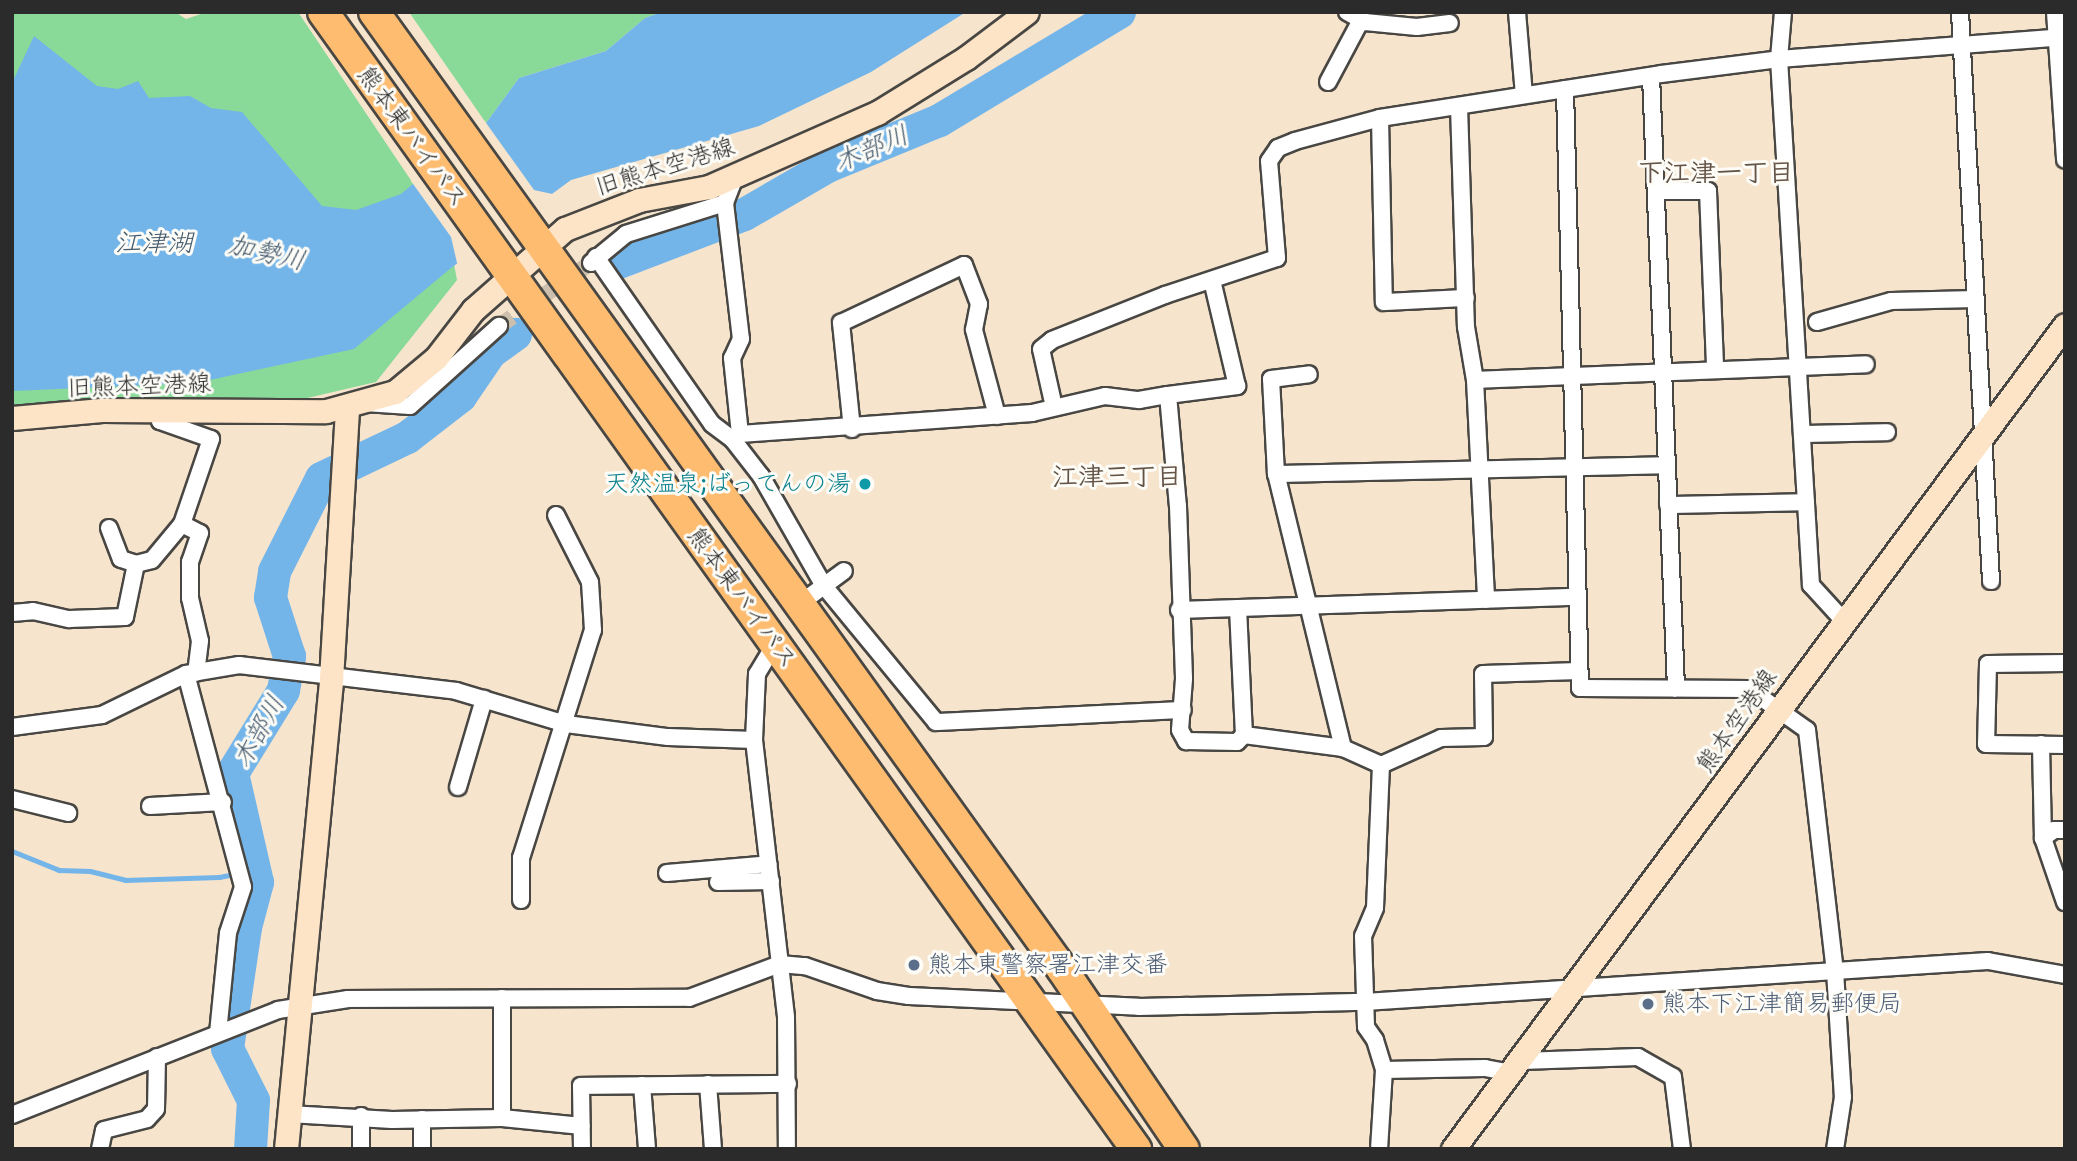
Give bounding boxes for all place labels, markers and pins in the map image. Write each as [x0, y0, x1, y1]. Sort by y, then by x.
place label: 天然温泉;ばってんの湯 [604, 470, 851, 498]
marker: 天然温泉;ばってんの湯 [857, 476, 873, 492]
place label: 熊本東警察署江津交番 [928, 951, 1168, 979]
marker: 熊本東警察署江津交番 [906, 957, 922, 973]
place label: 熊本下江津簡易郵便局 [1662, 990, 1902, 1018]
marker: 熊本下江津簡易郵便局 [1640, 996, 1656, 1012]

